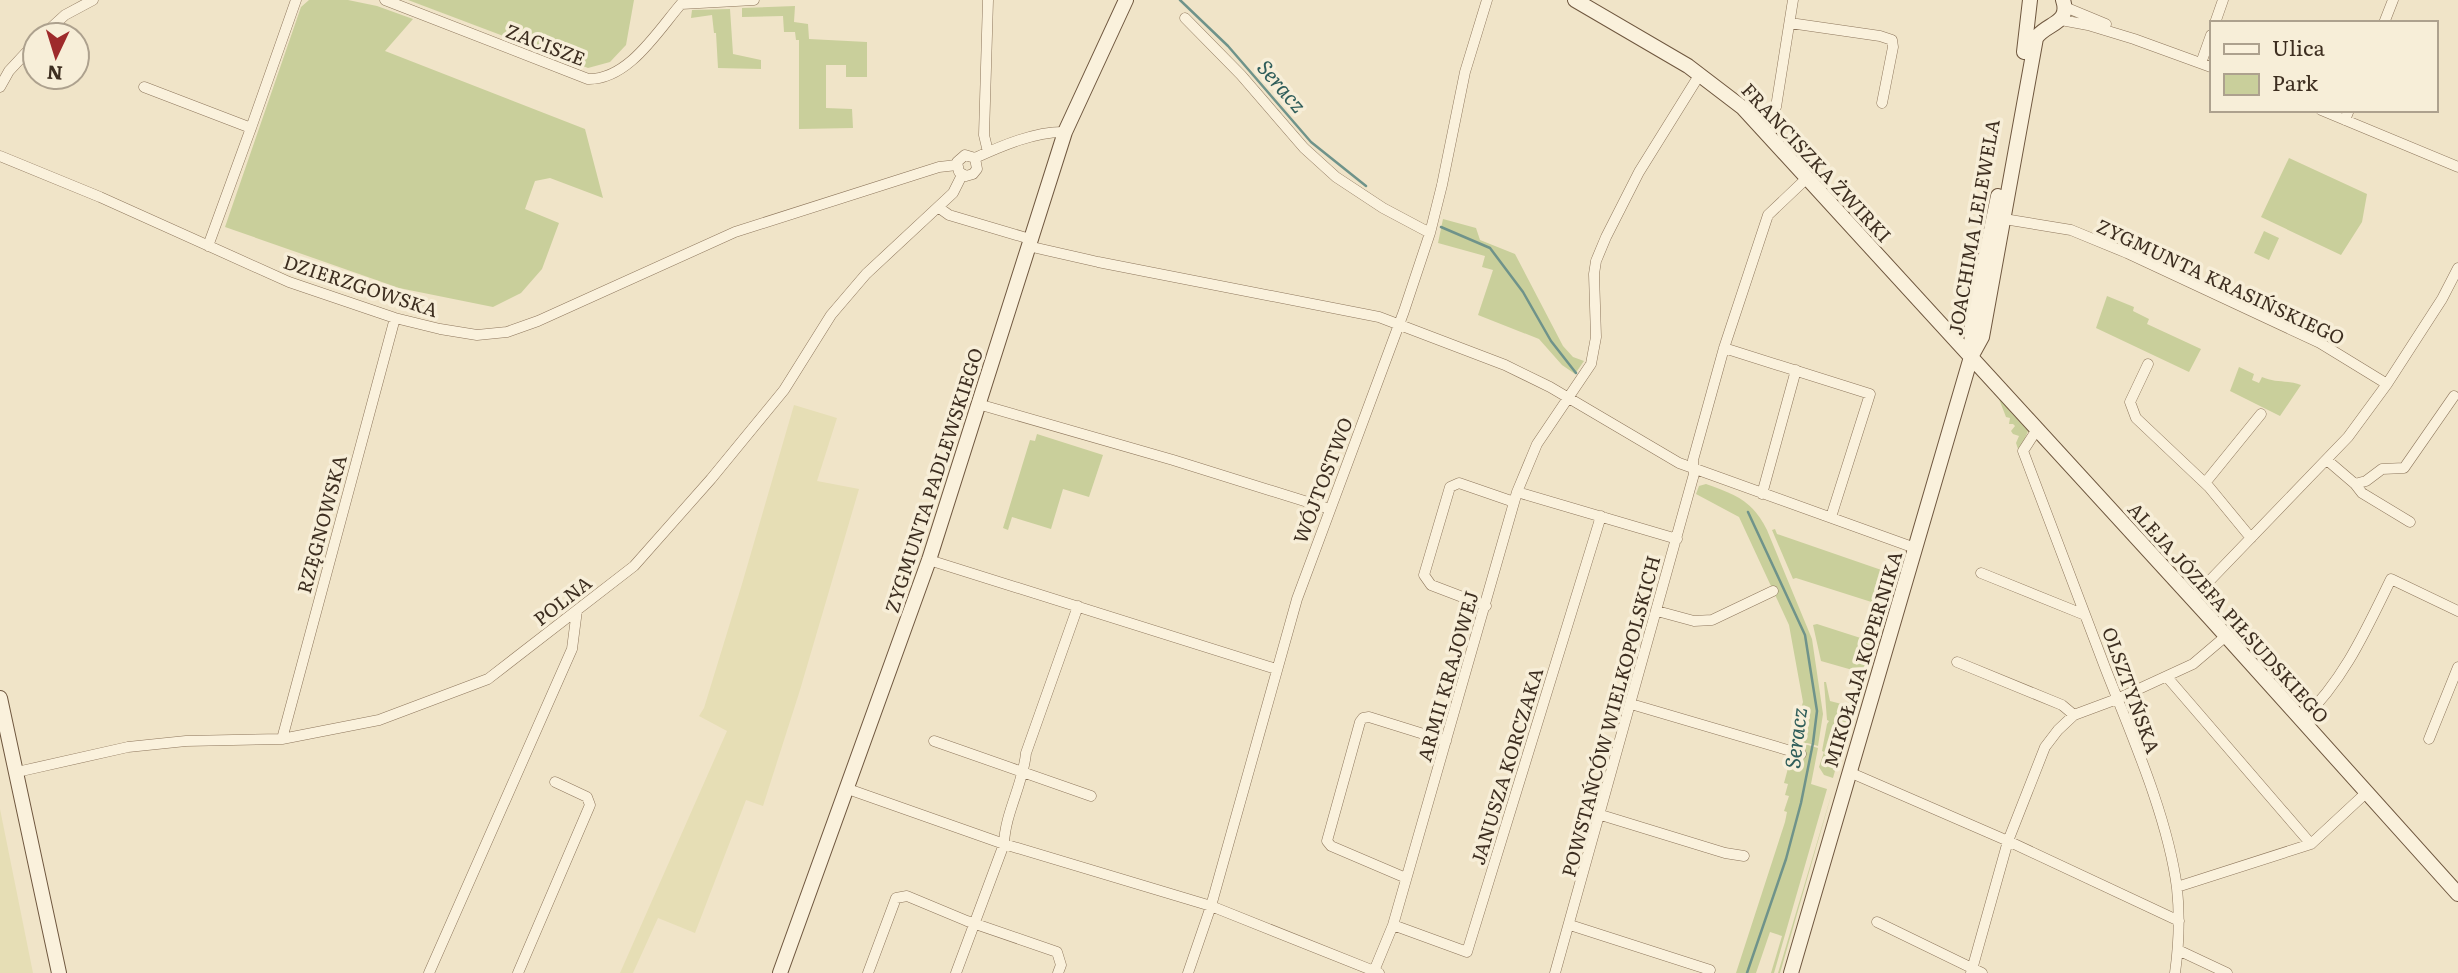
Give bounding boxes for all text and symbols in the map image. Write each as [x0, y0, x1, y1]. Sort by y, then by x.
street label: ZACISZE [502, 16, 590, 72]
north arrow [21, 21, 91, 91]
legend [2210, 21, 2437, 112]
text: Ulica [2272, 31, 2326, 62]
water label: Seracz [1251, 52, 1315, 118]
text: N [46, 59, 64, 88]
text: Park [2272, 66, 2318, 97]
street label: FRANCISZKA ŻWIRKI [1736, 76, 1898, 248]
street label: JOACHIMA LELEWELA [1940, 117, 2006, 337]
street label: ZYGMUNTA KRASIŃSKIEGO [2092, 211, 2350, 351]
street label: DZIERZGOWSKA [280, 247, 442, 323]
street label: ZYGMUNTA PADLEWSKIEGO [877, 344, 989, 616]
street label: WÓJTOSTWO [1285, 413, 1359, 547]
street label: RZĘGNOWSKA [289, 452, 353, 596]
street label: ALEJA JÓZEFA PIŁSUDSKIEGO [2122, 495, 2336, 729]
street label: MIKOŁAJA KOPERNIKA [1816, 547, 1908, 771]
street label: POWSTAŃCÓW WIELKOPOLSKICH [1554, 552, 1666, 880]
street label: POLNA [527, 568, 597, 632]
street label: ARMII KRAJOWEJ [1409, 587, 1485, 765]
street label: OLSZTYŃSKA [2096, 623, 2168, 757]
street label: JANUSZA KORCZAKA [1463, 664, 1549, 868]
water label: Seracz [1775, 706, 1813, 770]

